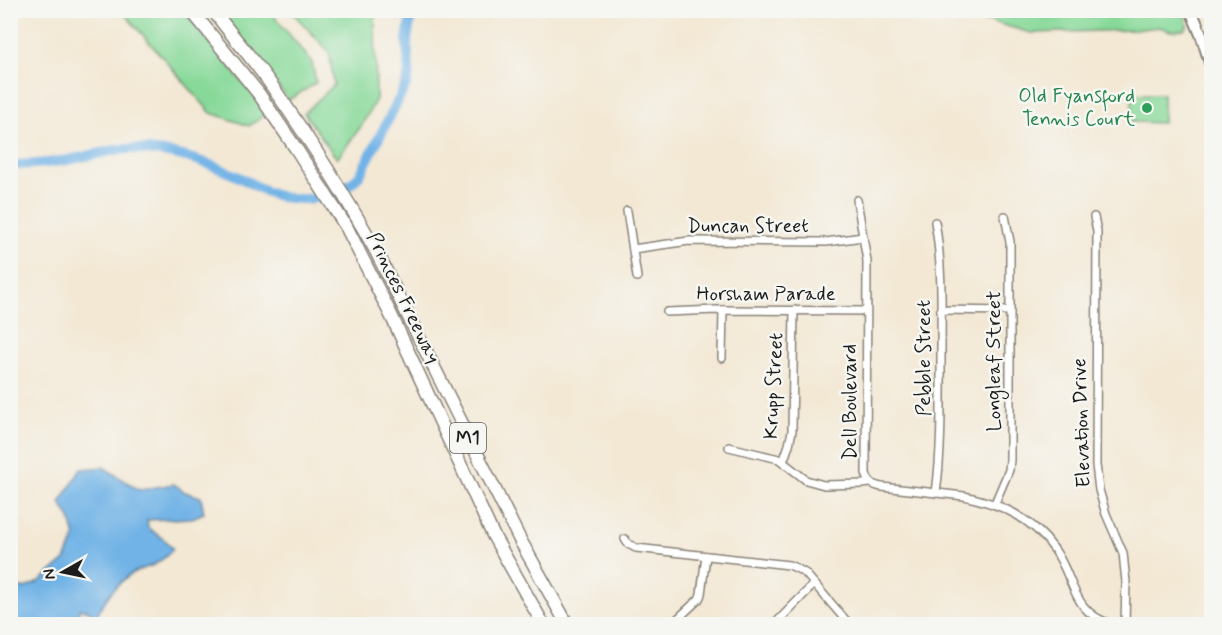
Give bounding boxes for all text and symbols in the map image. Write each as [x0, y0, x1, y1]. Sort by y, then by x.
place label: Old Fyansford Tennis Court [1018, 83, 1135, 133]
marker: Old Fyansford Tennis Court [1140, 101, 1154, 115]
street label: Duncan Street [687, 213, 809, 240]
street label: Princes Freeway [360, 228, 446, 368]
street label: Horsham Parade [696, 281, 836, 308]
street label: Longleaf Street [981, 291, 1009, 431]
street label: Pebble Street [911, 300, 938, 416]
street label: Krupp Street [758, 332, 790, 440]
street label: Dell Boulevard [837, 344, 864, 460]
street label: Elevation Drive [1066, 358, 1098, 488]
road number: M1 [450, 423, 486, 453]
north arrow [33, 542, 93, 602]
text: N [38, 567, 61, 581]

